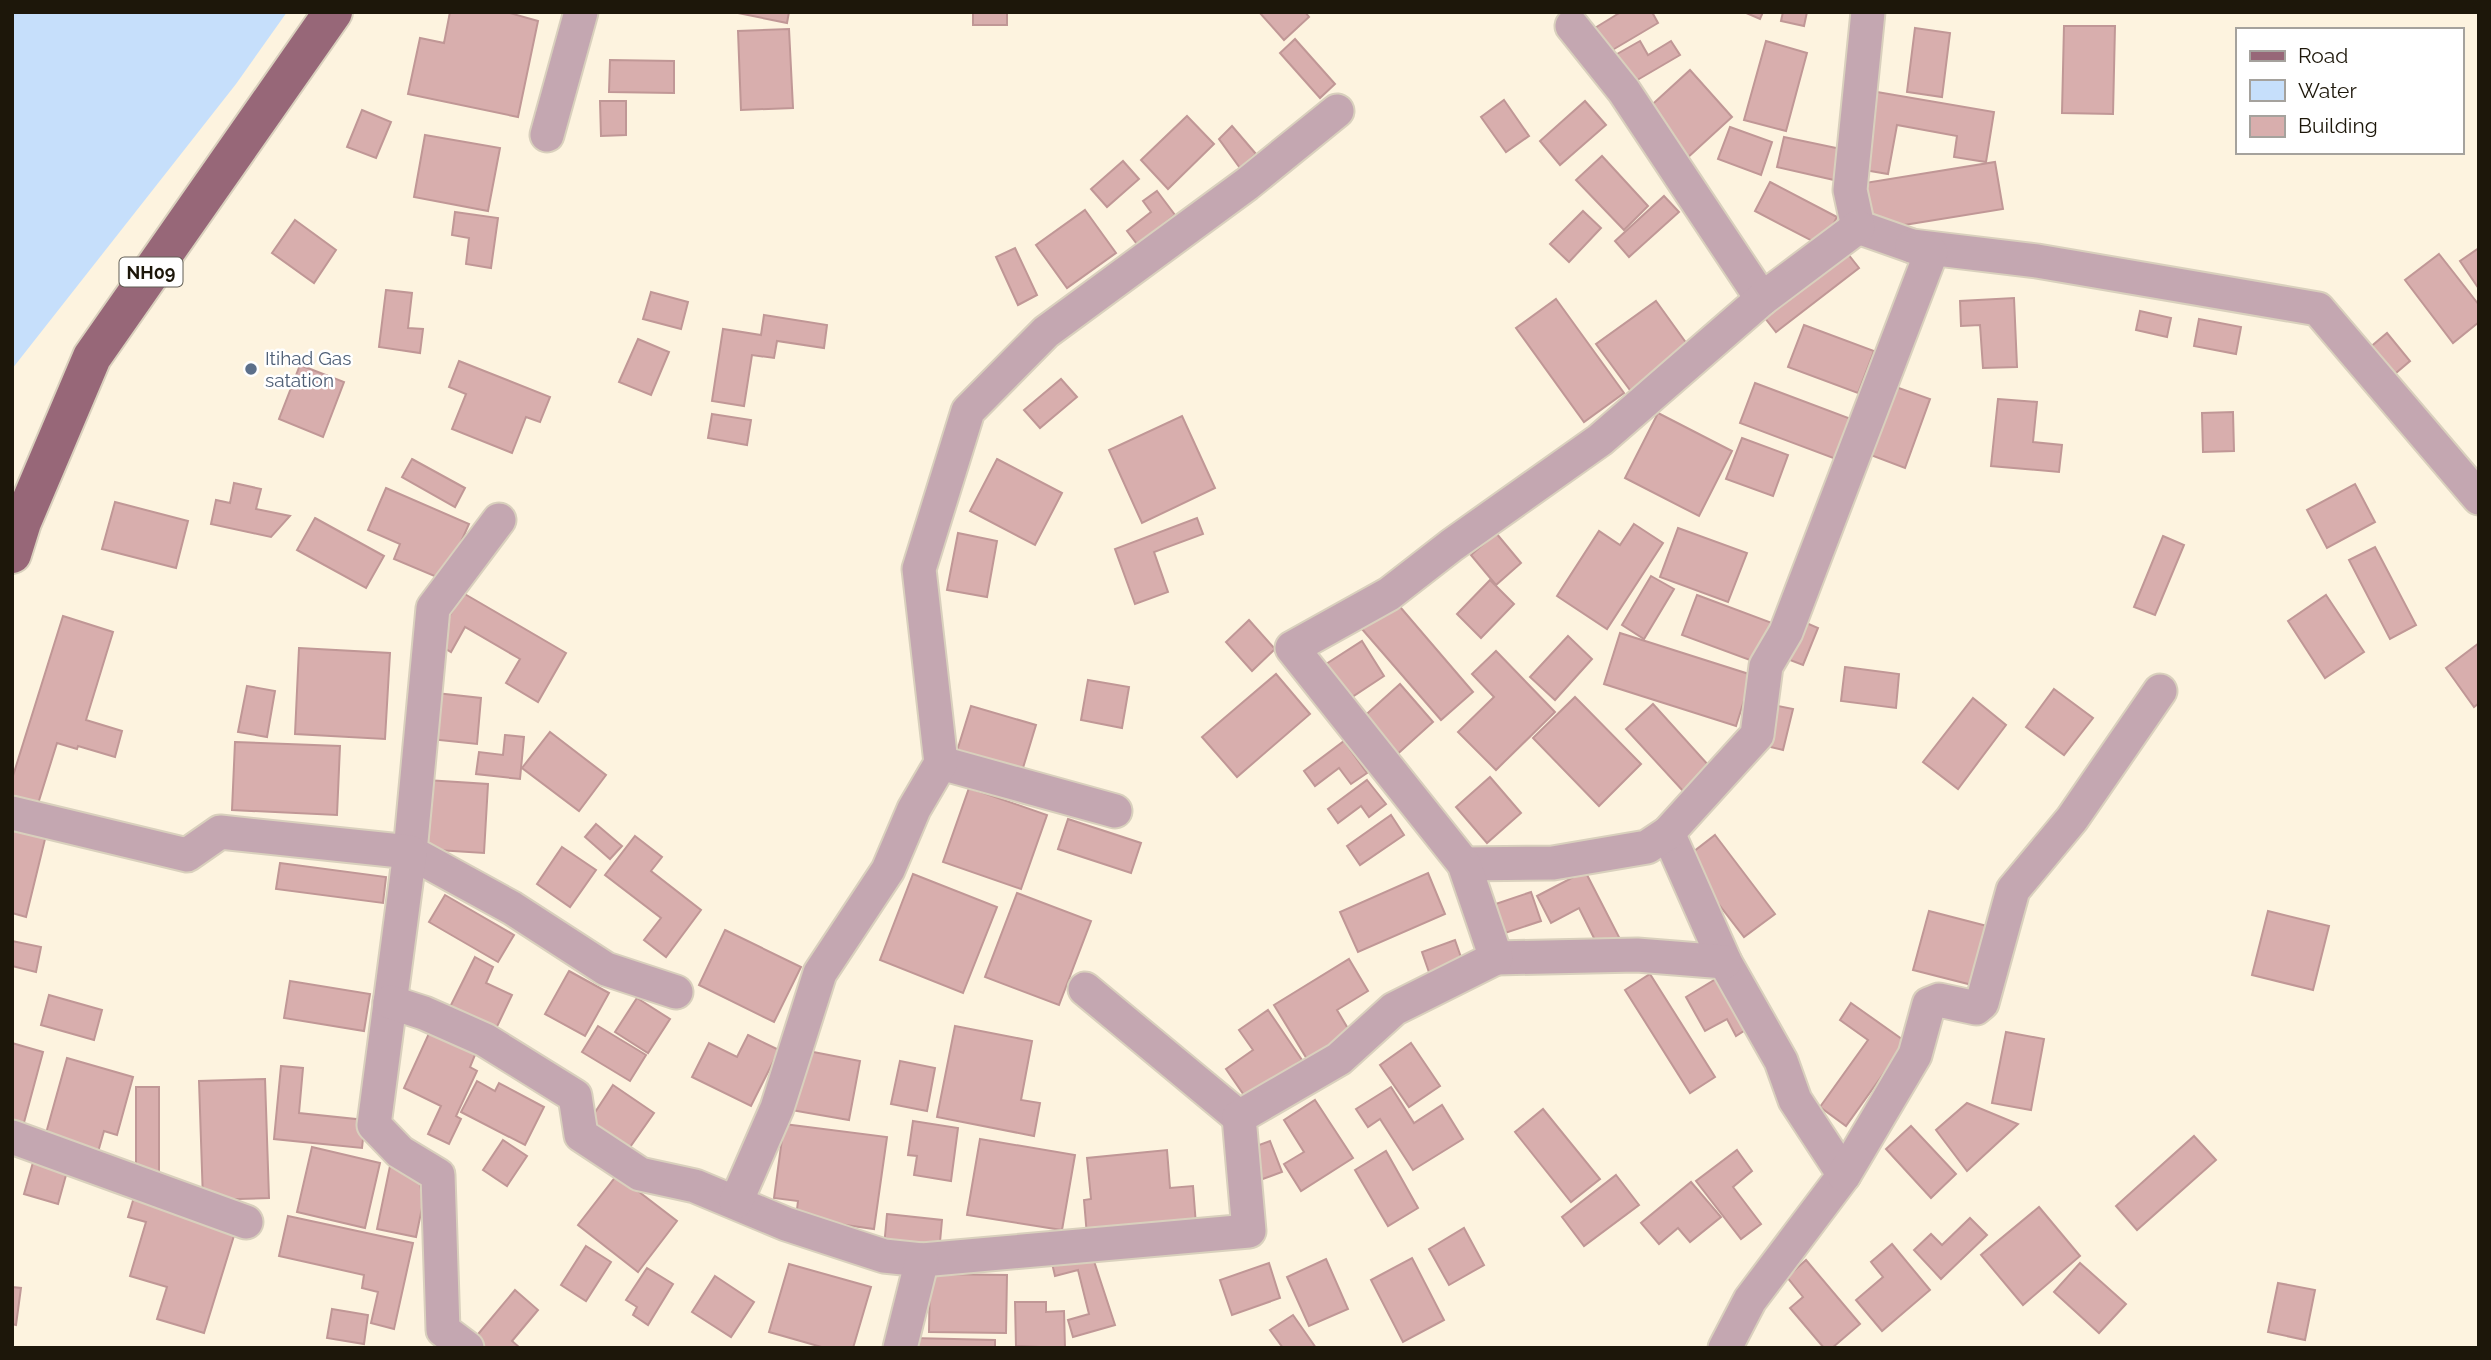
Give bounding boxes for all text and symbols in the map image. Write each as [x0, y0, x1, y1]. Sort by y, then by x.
legend [2236, 28, 2463, 154]
text: Road [2298, 43, 2348, 68]
text: Water [2298, 78, 2357, 103]
text: Building [2298, 113, 2378, 138]
road number: NH09 [120, 258, 182, 286]
place label: Itihad Gas satation [265, 347, 351, 391]
marker: Itihad Gas satation [243, 361, 259, 377]

